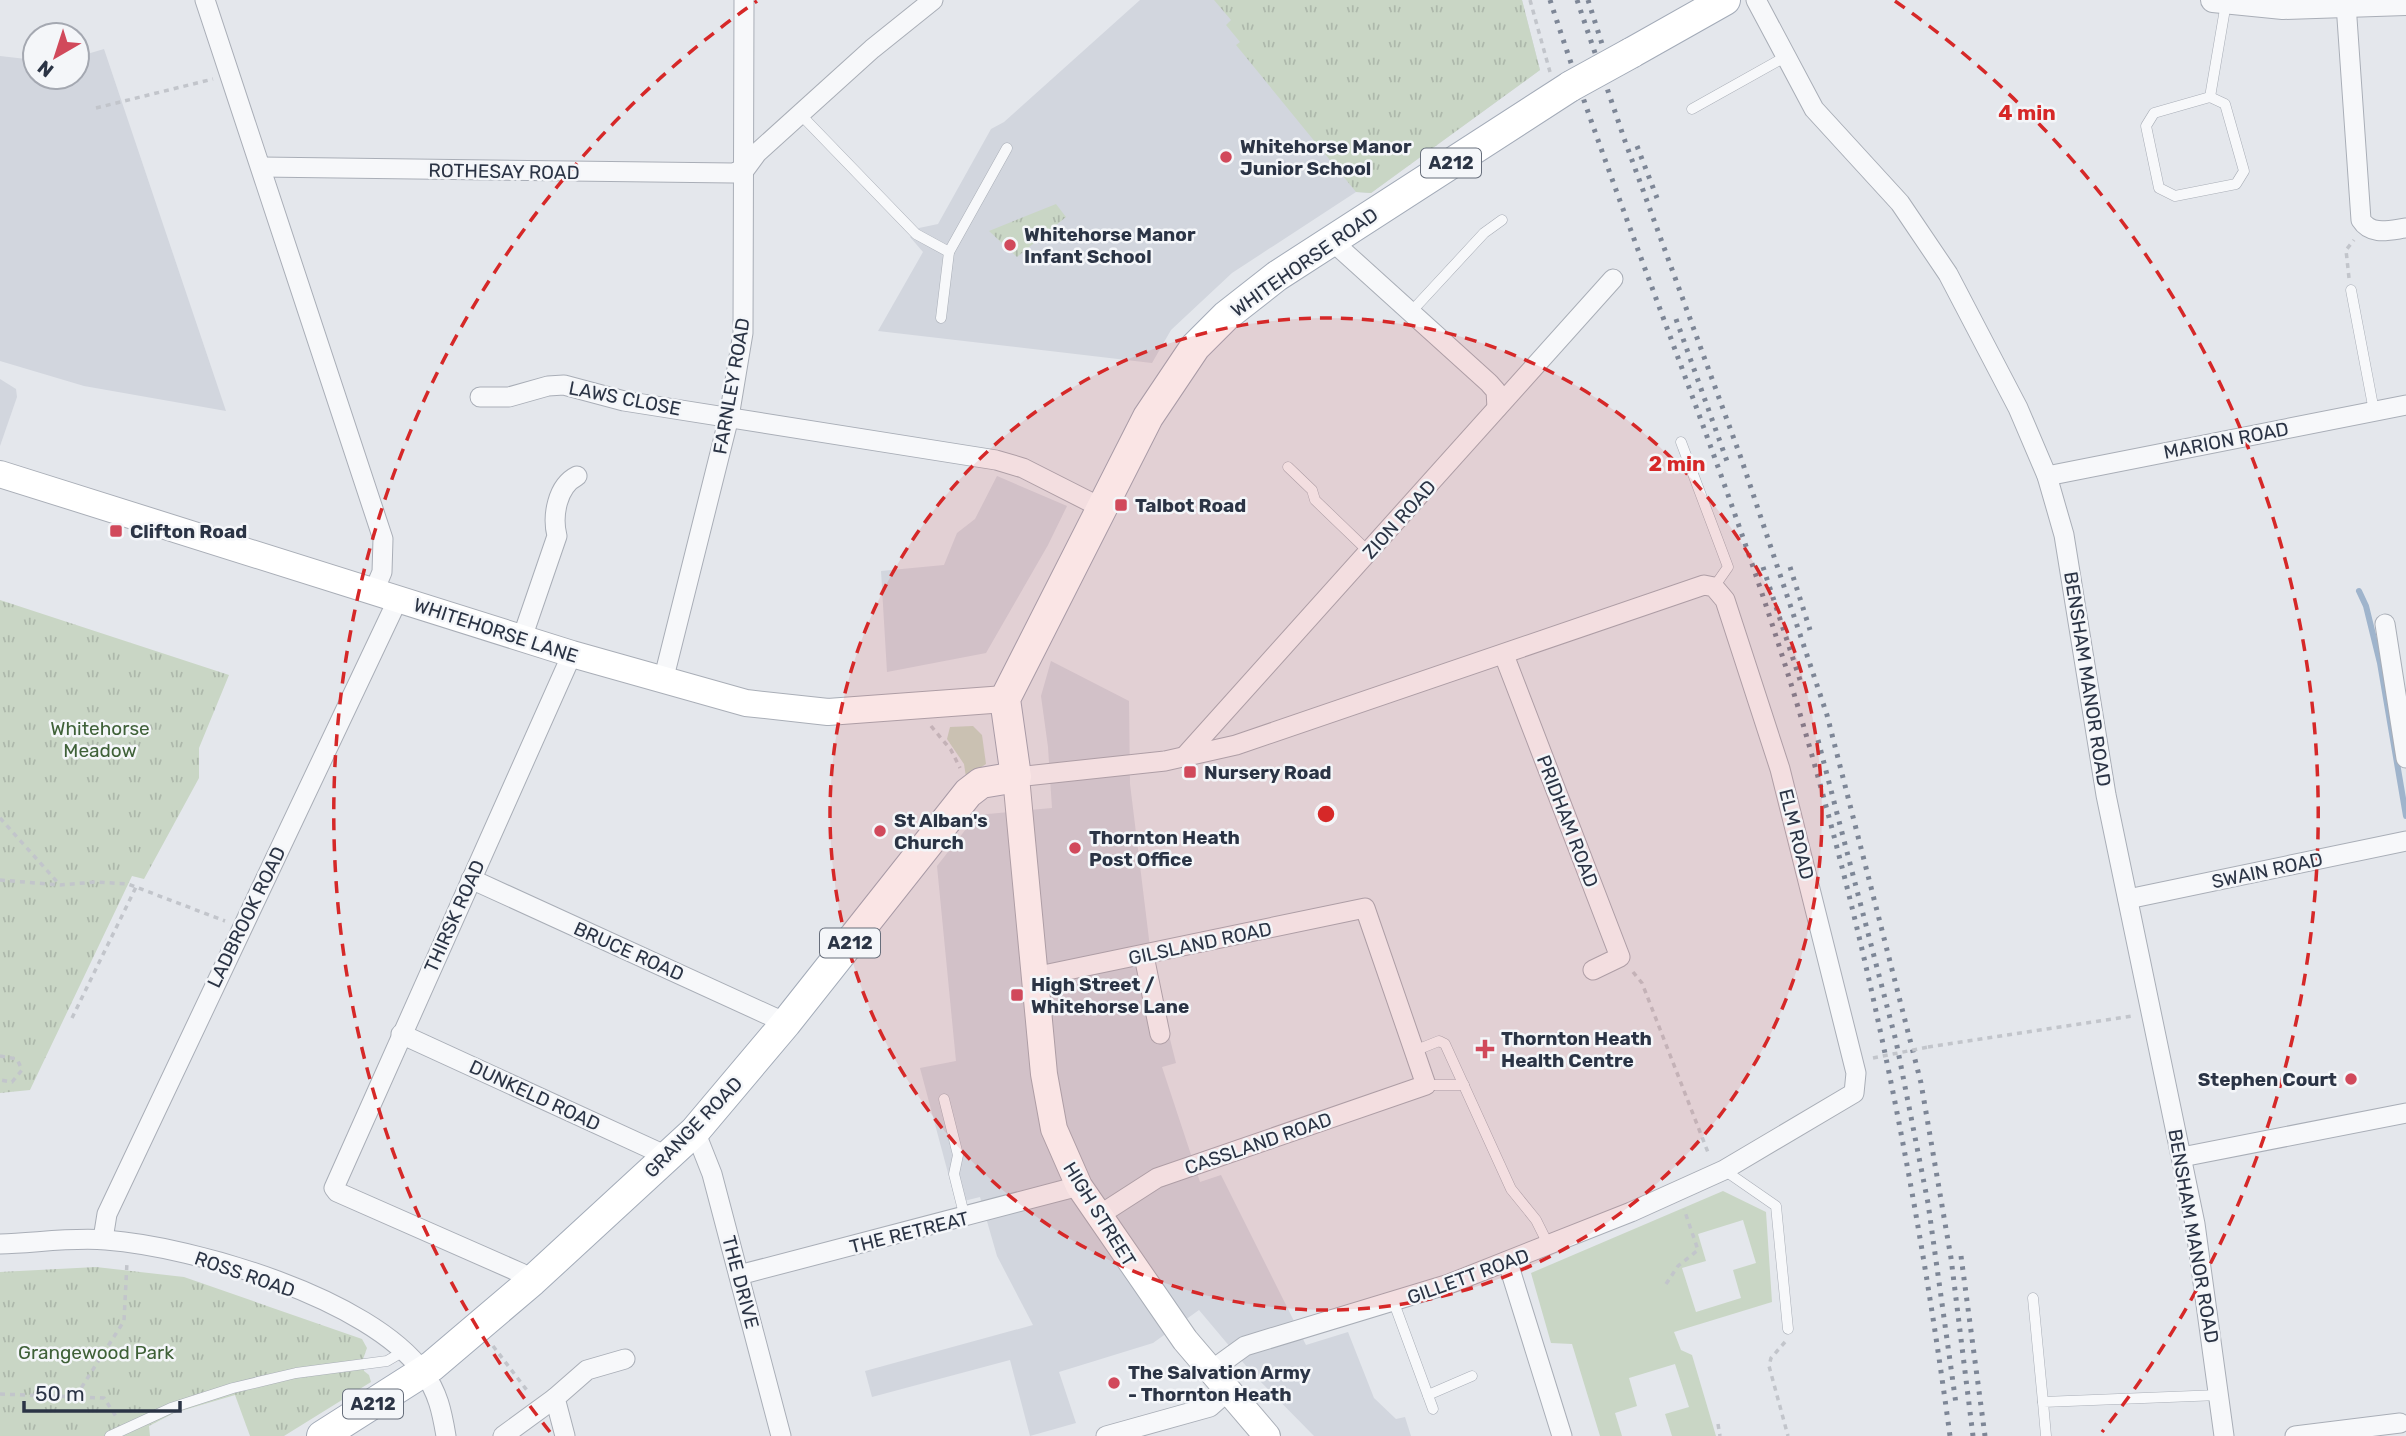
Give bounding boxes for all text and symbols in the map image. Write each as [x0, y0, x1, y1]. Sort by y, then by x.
north arrow [21, 21, 91, 91]
text: N [33, 56, 58, 82]
text: 4 min [1998, 100, 2056, 125]
place label: Whitehorse Manor Junior School [1240, 135, 1412, 180]
road number: A212 [1421, 148, 1481, 178]
marker: Whitehorse Manor Junior School [1218, 149, 1234, 165]
street label: ROTHESAY ROAD [428, 159, 580, 184]
street label: WHITEHORSE ROAD [1226, 203, 1382, 322]
place label: Whitehorse Manor Infant School [1024, 223, 1196, 268]
marker: Whitehorse Manor Infant School [1002, 237, 1018, 253]
street label: FARNLEY ROAD [708, 316, 755, 456]
street label: LAWS CLOSE [567, 376, 683, 421]
street label: MARION ROAD [2162, 417, 2291, 464]
text: 2 min [1649, 451, 1705, 476]
street label: ZION ROAD [1358, 475, 1441, 564]
place label: Talbot Road [1135, 494, 1246, 517]
marker: Talbot Road [1113, 497, 1129, 513]
place label: Clifton Road [130, 520, 247, 543]
marker: Clifton Road [108, 523, 124, 539]
street label: BENSHAM MANOR ROAD [2059, 570, 2116, 788]
street label: WHITEHORSE LANE [411, 593, 581, 668]
park label: Whitehorse Meadow [50, 717, 150, 762]
street label: PRIDHAM ROAD [1532, 752, 1603, 891]
place label: Nursery Road [1204, 761, 1332, 784]
marker: Nursery Road [1182, 764, 1198, 780]
street label: ELM ROAD [1774, 786, 1819, 882]
centre of rings [1314, 802, 1338, 826]
place label: St Alban's Church [894, 809, 988, 854]
marker: St Alban's Church [872, 823, 888, 839]
place label: Thornton Heath Post Office [1089, 826, 1240, 871]
marker: Thornton Heath Post Office [1067, 840, 1083, 856]
street label: LADBROOK ROAD [202, 843, 291, 992]
street label: SWAIN ROAD [2209, 847, 2325, 893]
street label: THIRSK ROAD [419, 856, 490, 976]
street label: BRUCE ROAD [570, 917, 687, 986]
street label: GILSLAND ROAD [1126, 917, 1274, 970]
road number: A212 [820, 928, 880, 958]
place label: High Street / Whitehorse Lane [1031, 973, 1189, 1018]
marker: High Street / Whitehorse Lane [1009, 987, 1025, 1003]
place label: Thornton Heath Health Centre [1501, 1027, 1652, 1072]
marker: Thornton Heath Health Centre [1475, 1039, 1495, 1059]
street label: DUNKELD ROAD [466, 1055, 604, 1136]
place label: Stephen Court [2198, 1068, 2337, 1091]
marker: Stephen Court [2343, 1071, 2359, 1087]
street label: GRANGE ROAD [639, 1072, 747, 1183]
street label: CASSLAND ROAD [1182, 1108, 1335, 1179]
street label: BENSHAM MANOR ROAD [2163, 1127, 2224, 1345]
street label: HIGH STREET [1058, 1158, 1141, 1271]
street label: THE RETREAT [847, 1207, 971, 1258]
street label: THE DRIVE [717, 1233, 764, 1331]
street label: GILLETT ROAD [1404, 1244, 1532, 1309]
street label: ROSS ROAD [192, 1247, 298, 1302]
park label: Grangewood Park [18, 1341, 174, 1364]
place label: The Salvation Army - Thornton Heath [1128, 1361, 1312, 1406]
scale bar [24, 1370, 180, 1414]
marker: The Salvation Army - Thornton Heath [1106, 1375, 1122, 1391]
text: 50 m [35, 1381, 85, 1406]
road number: A212 [343, 1390, 403, 1419]

